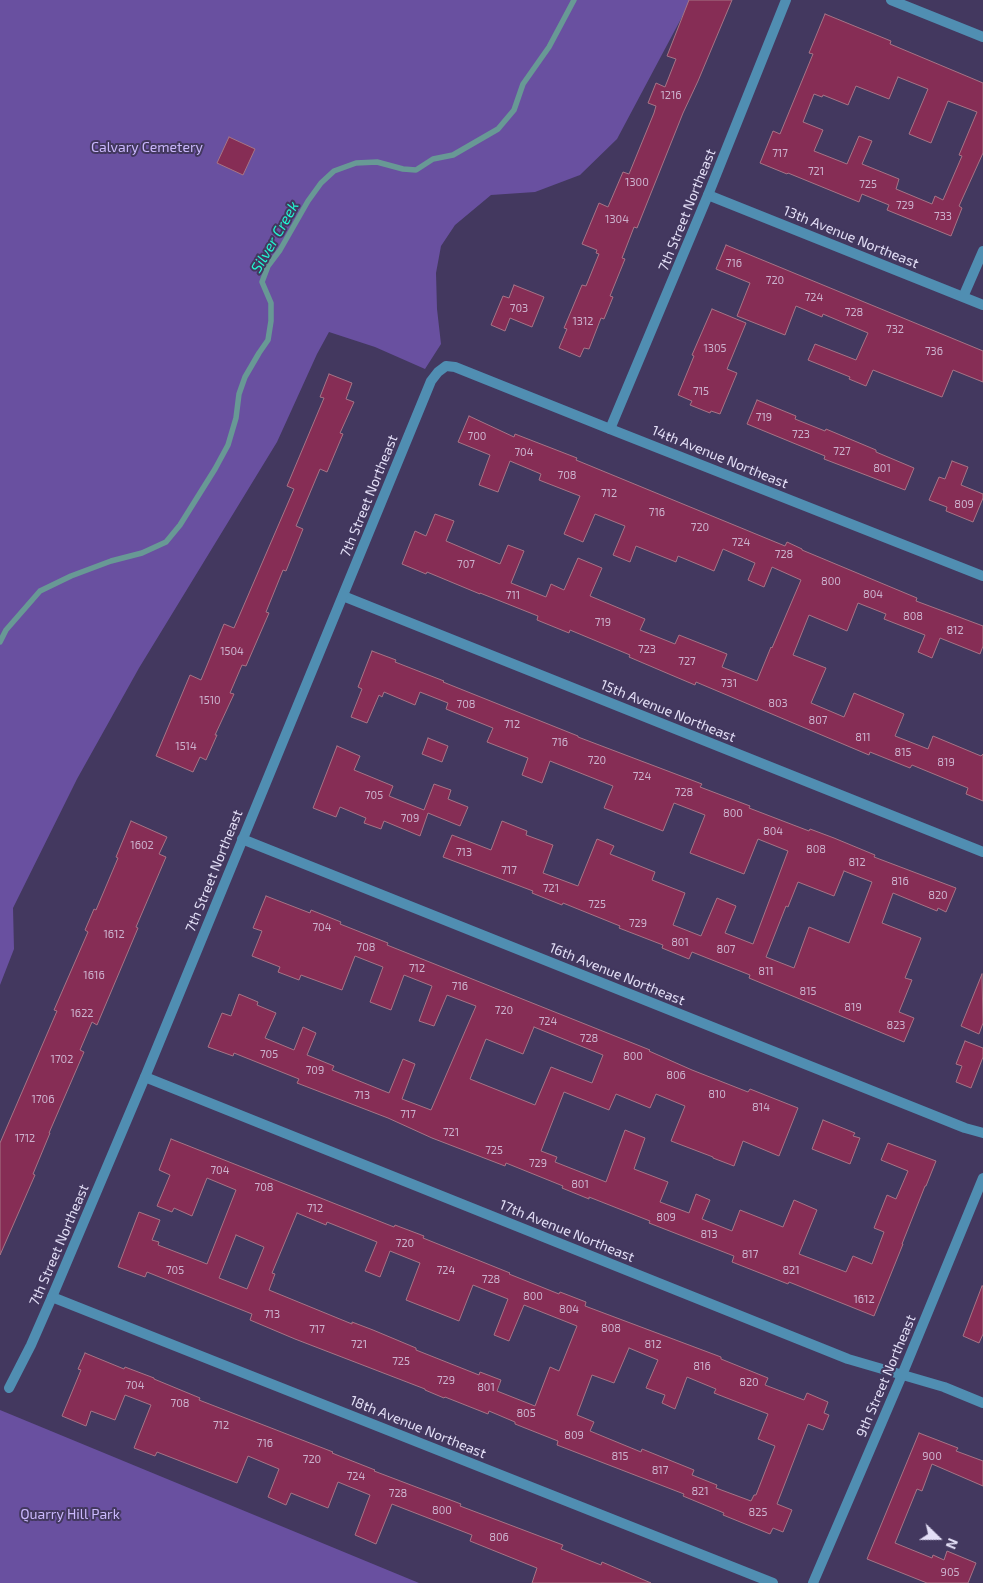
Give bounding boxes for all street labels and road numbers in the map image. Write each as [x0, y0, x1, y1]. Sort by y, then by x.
street label: 7th Street Northeast [655, 146, 719, 274]
street label: 13th Avenue Northeast [781, 202, 921, 272]
street label: 14th Avenue Northeast [649, 422, 791, 492]
street label: 7th Street Northeast [337, 432, 401, 560]
street label: 15th Avenue Northeast [598, 676, 738, 746]
street label: 7th Street Northeast [182, 807, 246, 935]
street label: 16th Avenue Northeast [547, 939, 687, 1009]
street label: 7th Street Northeast [26, 1182, 92, 1308]
street label: 17th Avenue Northeast [497, 1196, 637, 1266]
street label: 9th Street Northeast [853, 1312, 919, 1440]
street label: 18th Avenue Northeast [348, 1392, 488, 1462]

